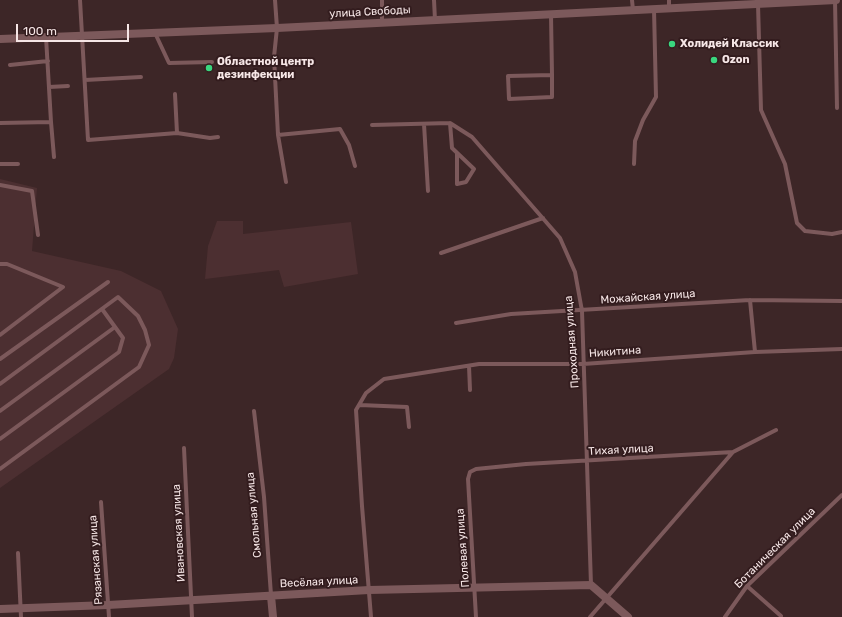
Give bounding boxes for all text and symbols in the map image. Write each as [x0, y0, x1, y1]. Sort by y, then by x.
street label: улица Свободы [329, 3, 411, 21]
scale bar [18, 16, 131, 42]
text: 100 m [23, 24, 57, 38]
place label: Холидей Классик [680, 37, 779, 51]
marker: Холидей Классик [667, 39, 677, 49]
place label: Ozon [722, 53, 750, 67]
place label: Областной центр дезинфекции [217, 55, 314, 81]
marker: Ozon [709, 55, 719, 65]
marker: Областной центр дезинфекции [204, 63, 214, 73]
street label: Можайская улица [600, 287, 696, 307]
street label: Проходная улица [562, 295, 582, 389]
street label: Никитина [588, 344, 642, 360]
street label: Тихая улица [588, 442, 654, 458]
street label: Смольная улица [244, 472, 264, 558]
street label: Ивановская улица [170, 484, 188, 582]
street label: Ботаническая улица [732, 505, 818, 591]
street label: Полевая улица [454, 508, 472, 588]
street label: Рязанская улица [86, 515, 106, 605]
street label: Весёлая улица [279, 573, 359, 591]

